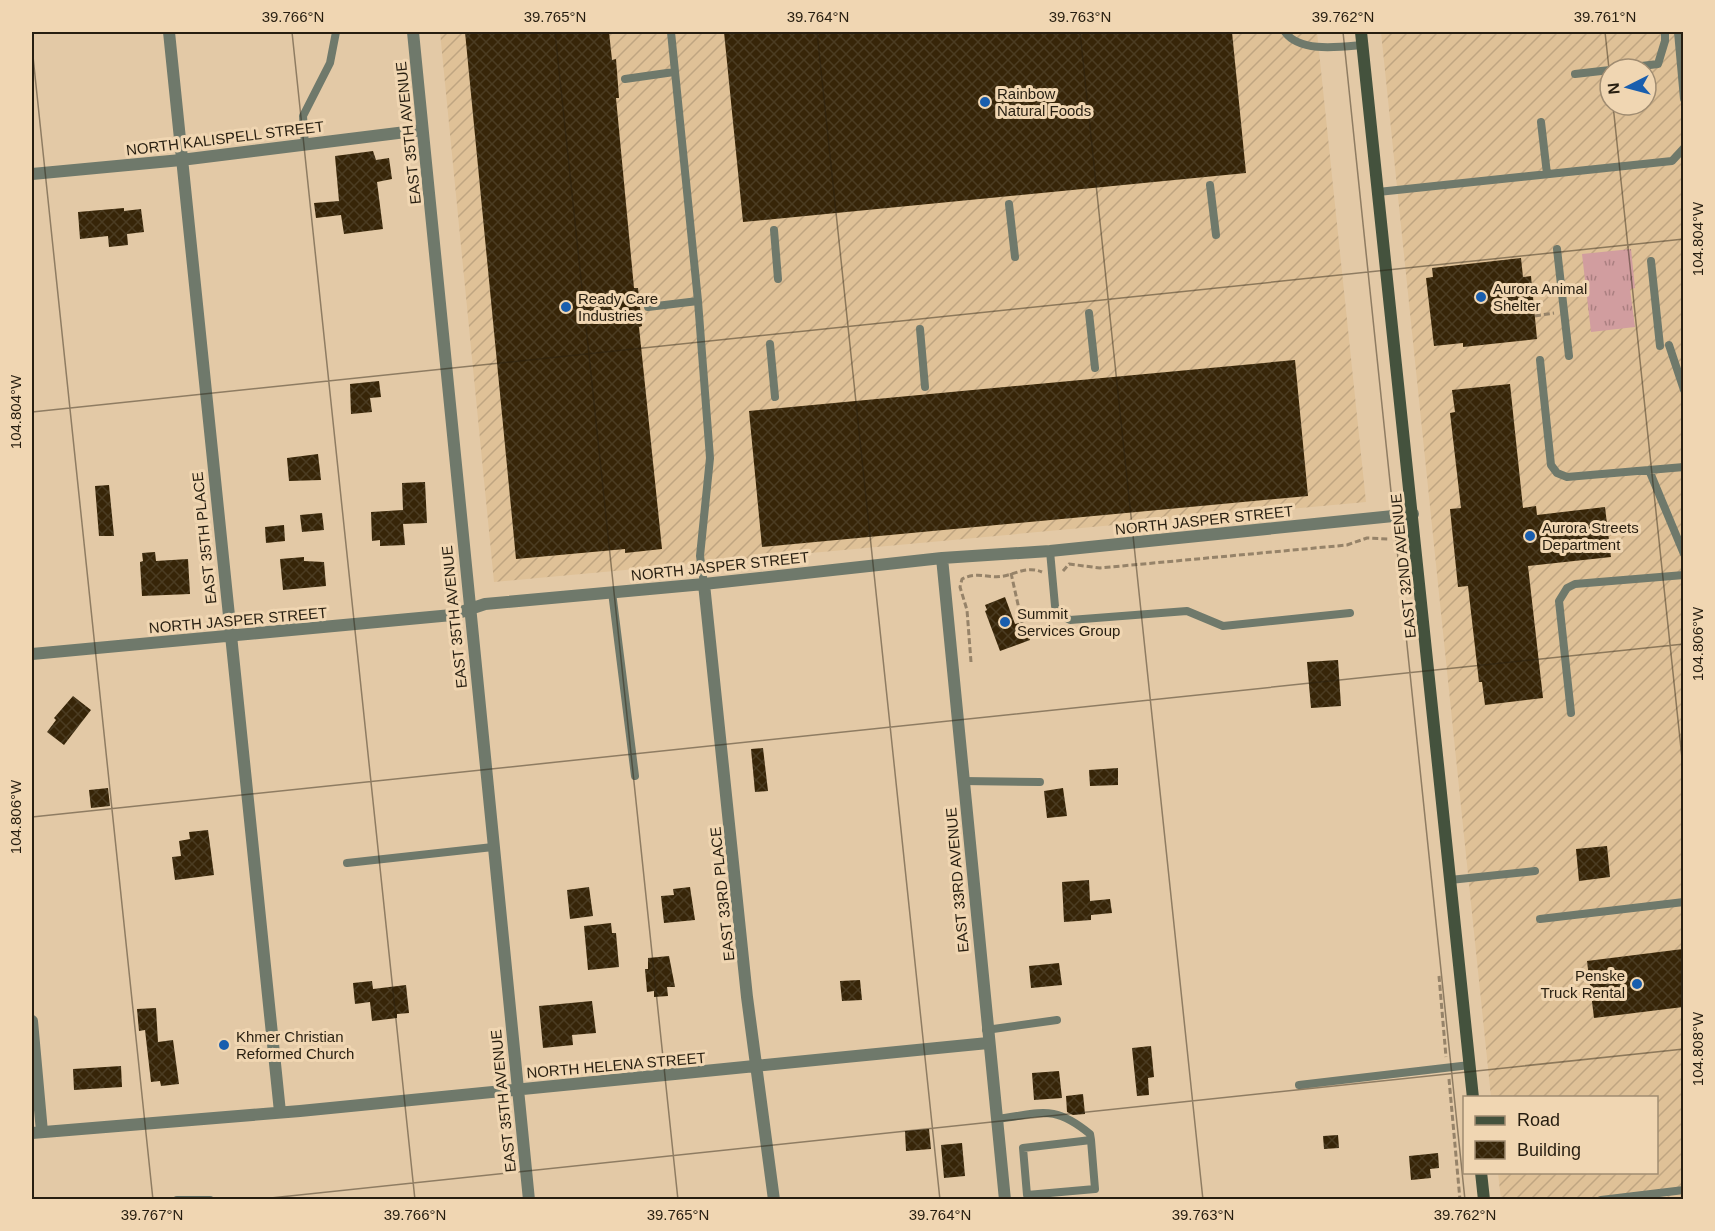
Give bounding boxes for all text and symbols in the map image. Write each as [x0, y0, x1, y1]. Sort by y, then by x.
text: 39.766°N [262, 8, 324, 25]
text: 39.765°N [524, 8, 586, 25]
text: 39.764°N [787, 8, 849, 25]
text: 39.763°N [1049, 8, 1111, 25]
text: 39.762°N [1312, 8, 1374, 25]
text: 39.761°N [1574, 8, 1636, 25]
north arrow [1598, 57, 1658, 117]
street label: EAST 35TH AVENUE [392, 61, 424, 205]
text: N [1605, 82, 1623, 95]
place label: Rainbow Natural Foods [997, 85, 1091, 119]
marker: Rainbow Natural Foods [978, 95, 992, 109]
street label: NORTH KALISPELL STREET [125, 117, 325, 159]
text: 104.804°W [1689, 201, 1706, 276]
place label: Aurora Animal Shelter [1493, 280, 1587, 314]
place label: Ready Care Industries [578, 290, 658, 324]
marker: Aurora Animal Shelter [1474, 290, 1488, 304]
marker: Ready Care Industries [559, 300, 573, 314]
text: 104.804°W [7, 374, 24, 449]
street label: EAST 35TH PLACE [189, 471, 219, 605]
street label: EAST 32ND AVENUE [1387, 493, 1419, 639]
street label: NORTH JASPER STREET [1114, 502, 1294, 538]
place label: Aurora Streets Department [1542, 519, 1639, 553]
marker: Aurora Streets Department [1523, 529, 1537, 543]
street label: EAST 35TH AVENUE [438, 545, 470, 689]
street label: NORTH JASPER STREET [630, 548, 810, 584]
street label: NORTH JASPER STREET [148, 604, 328, 636]
place label: Summit Services Group [1017, 605, 1120, 639]
text: 104.806°W [1689, 606, 1706, 681]
marker: Summit Services Group [998, 615, 1012, 629]
text: 104.806°W [7, 779, 24, 854]
street label: EAST 33RD AVENUE [942, 807, 972, 953]
street label: EAST 33RD PLACE [707, 826, 737, 962]
place label: Penske Truck Rental [1541, 967, 1625, 1001]
marker: Penske Truck Rental [1630, 977, 1644, 991]
text: 104.808°W [1689, 1011, 1706, 1086]
place label: Khmer Christian Reformed Church [236, 1028, 354, 1062]
street label: EAST 35TH AVENUE [487, 1029, 519, 1173]
marker: Khmer Christian Reformed Church [217, 1038, 231, 1052]
street label: NORTH HELENA STREET [526, 1049, 706, 1081]
legend [1463, 1096, 1658, 1174]
text: Road [1517, 1110, 1560, 1130]
text: Building [1517, 1140, 1581, 1160]
text: 39.767°N [121, 1206, 183, 1223]
text: 39.766°N [384, 1206, 446, 1223]
text: 39.765°N [647, 1206, 709, 1223]
text: 39.764°N [909, 1206, 971, 1223]
text: 39.763°N [1172, 1206, 1234, 1223]
text: 39.762°N [1434, 1206, 1496, 1223]

